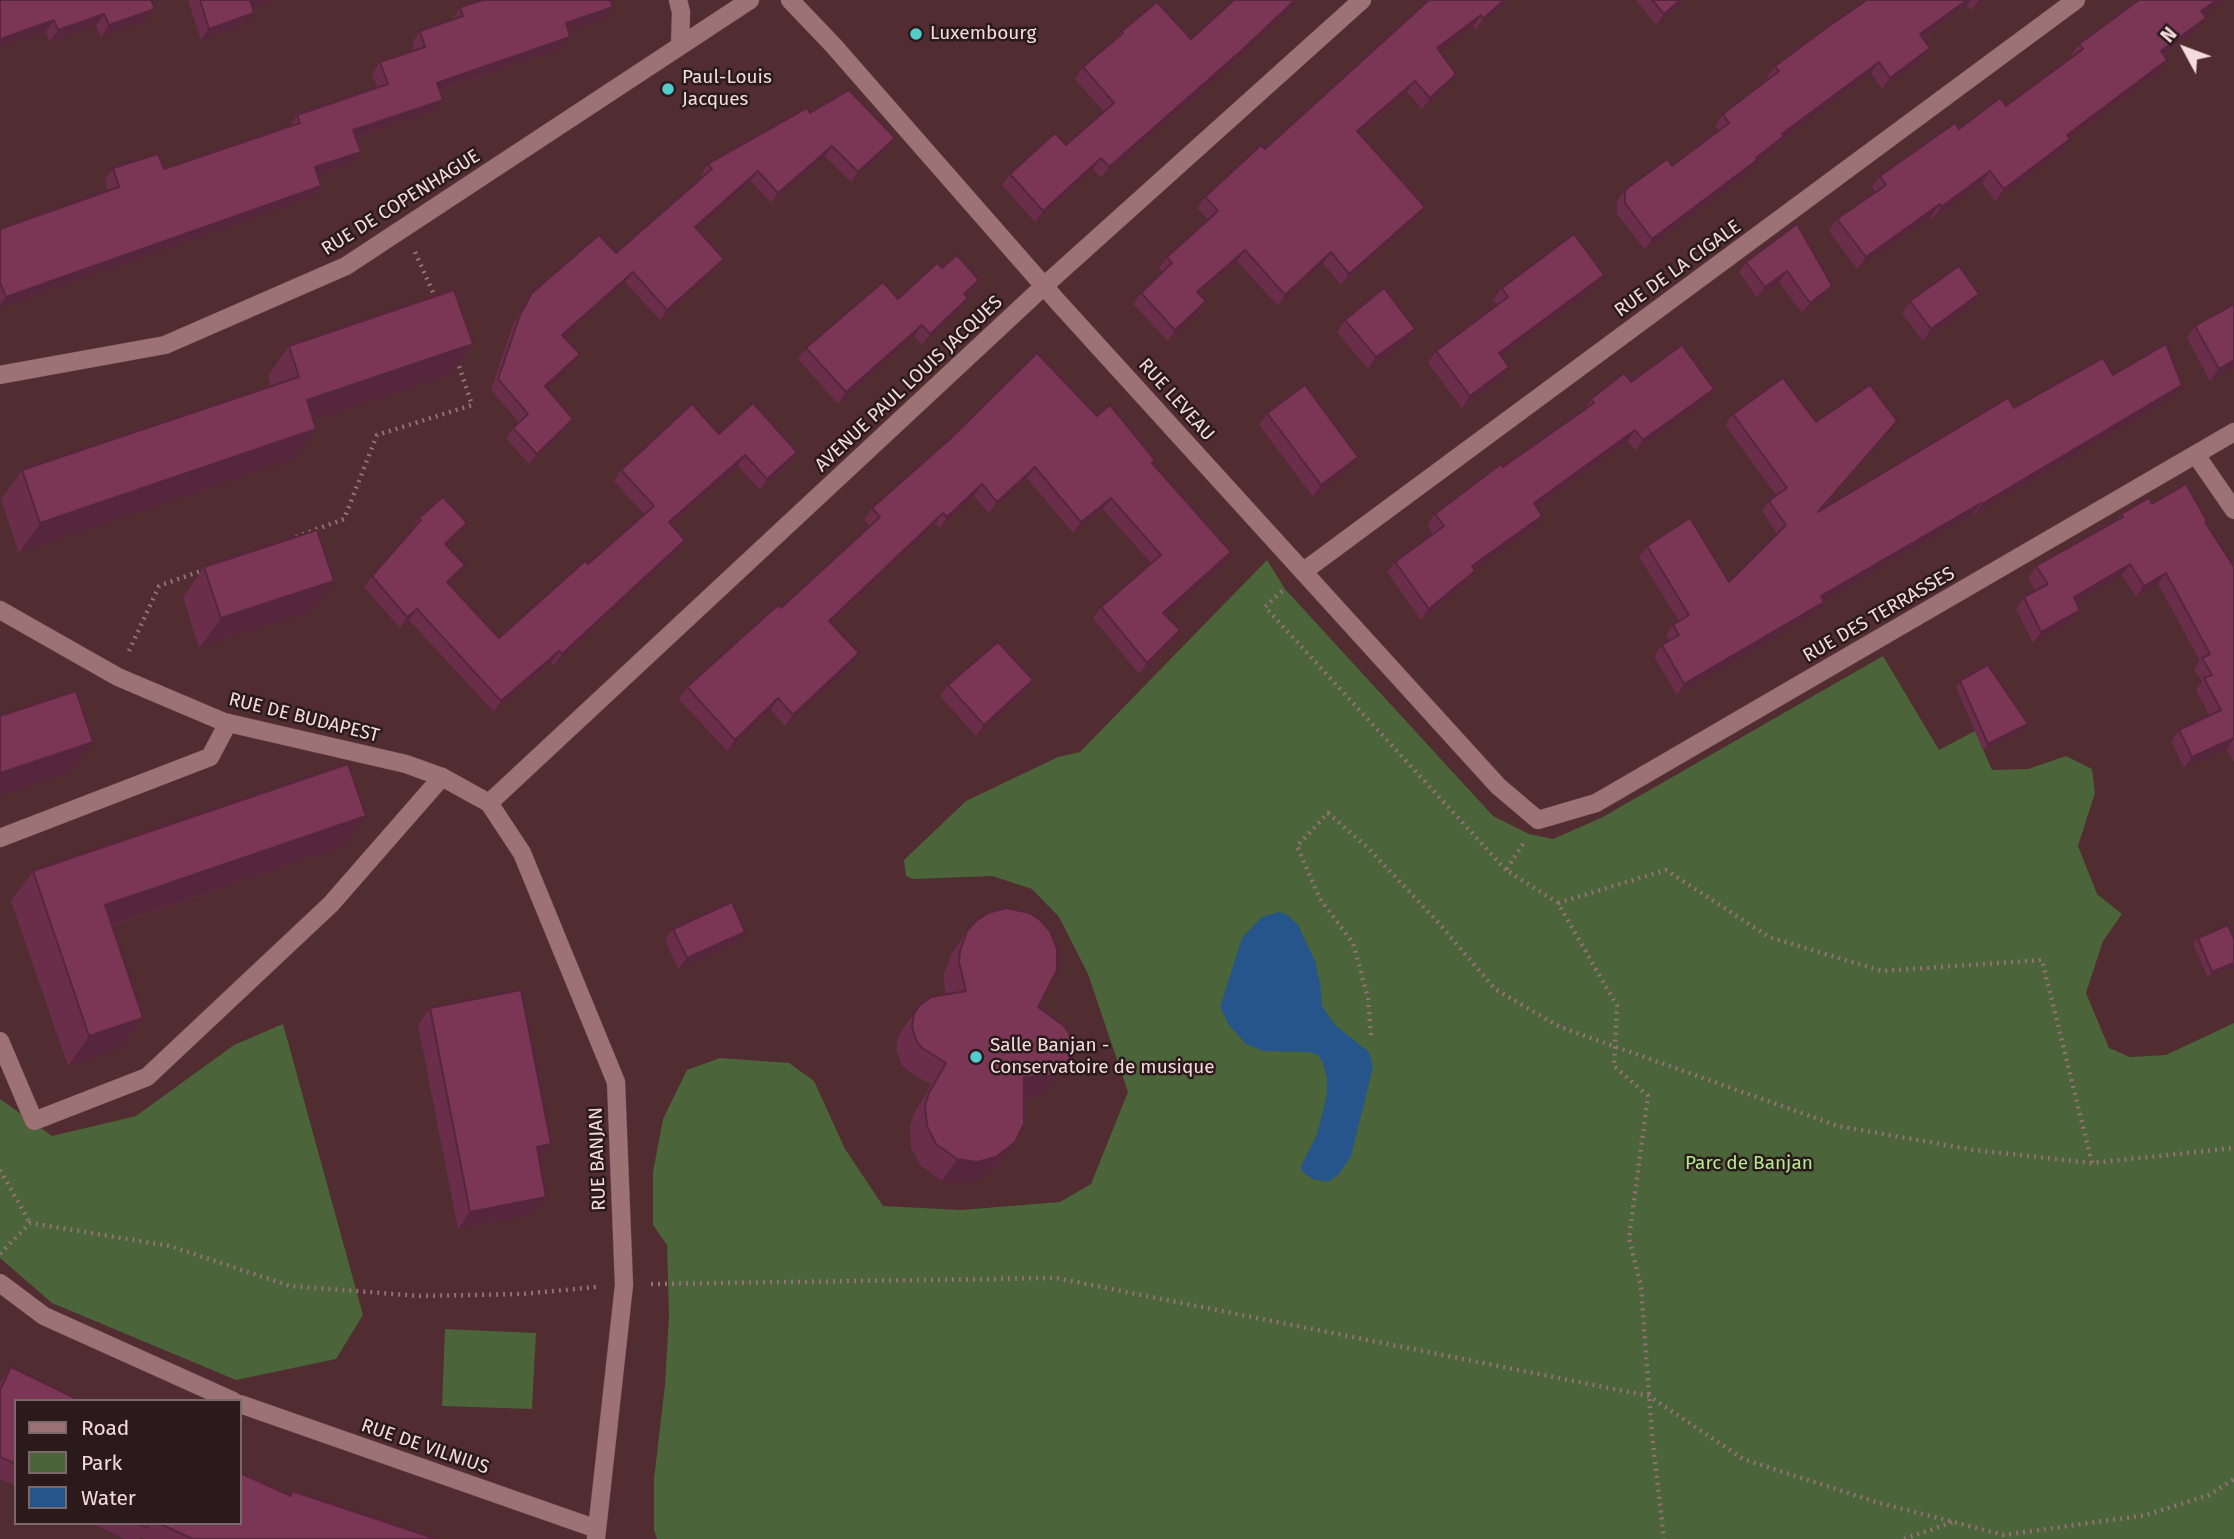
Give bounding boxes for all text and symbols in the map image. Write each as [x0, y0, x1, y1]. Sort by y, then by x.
north arrow [2150, 14, 2220, 84]
place label: Luxembourg [930, 23, 1036, 45]
text: N [2156, 23, 2182, 47]
marker: Luxembourg [908, 26, 924, 42]
place label: Paul-Louis Jacques [682, 67, 772, 111]
marker: Paul-Louis Jacques [660, 81, 676, 97]
street label: RUE DE COPENHAGUE [318, 145, 484, 261]
street label: RUE DE LA CIGALE [1610, 215, 1746, 323]
street label: AVENUE PAUL LOUIS JACQUES [811, 291, 1007, 477]
street label: RUE LEVEAU [1133, 354, 1219, 446]
street label: RUE DES TERRASSES [1799, 562, 1959, 668]
street label: RUE DE BUDAPEST [226, 688, 382, 748]
place label: Salle Banjan - Conservatoire de musique [990, 1035, 1215, 1079]
marker: Salle Banjan - Conservatoire de musique [968, 1049, 984, 1065]
street label: RUE BANJAN [585, 1107, 611, 1211]
park label: Parc de Banjan [1685, 1153, 1813, 1175]
legend [14, 1399, 242, 1525]
street label: RUE DE VILNIUS [358, 1414, 492, 1480]
text: Road [81, 1415, 129, 1441]
text: Park [81, 1450, 122, 1476]
text: Water [81, 1485, 136, 1511]

